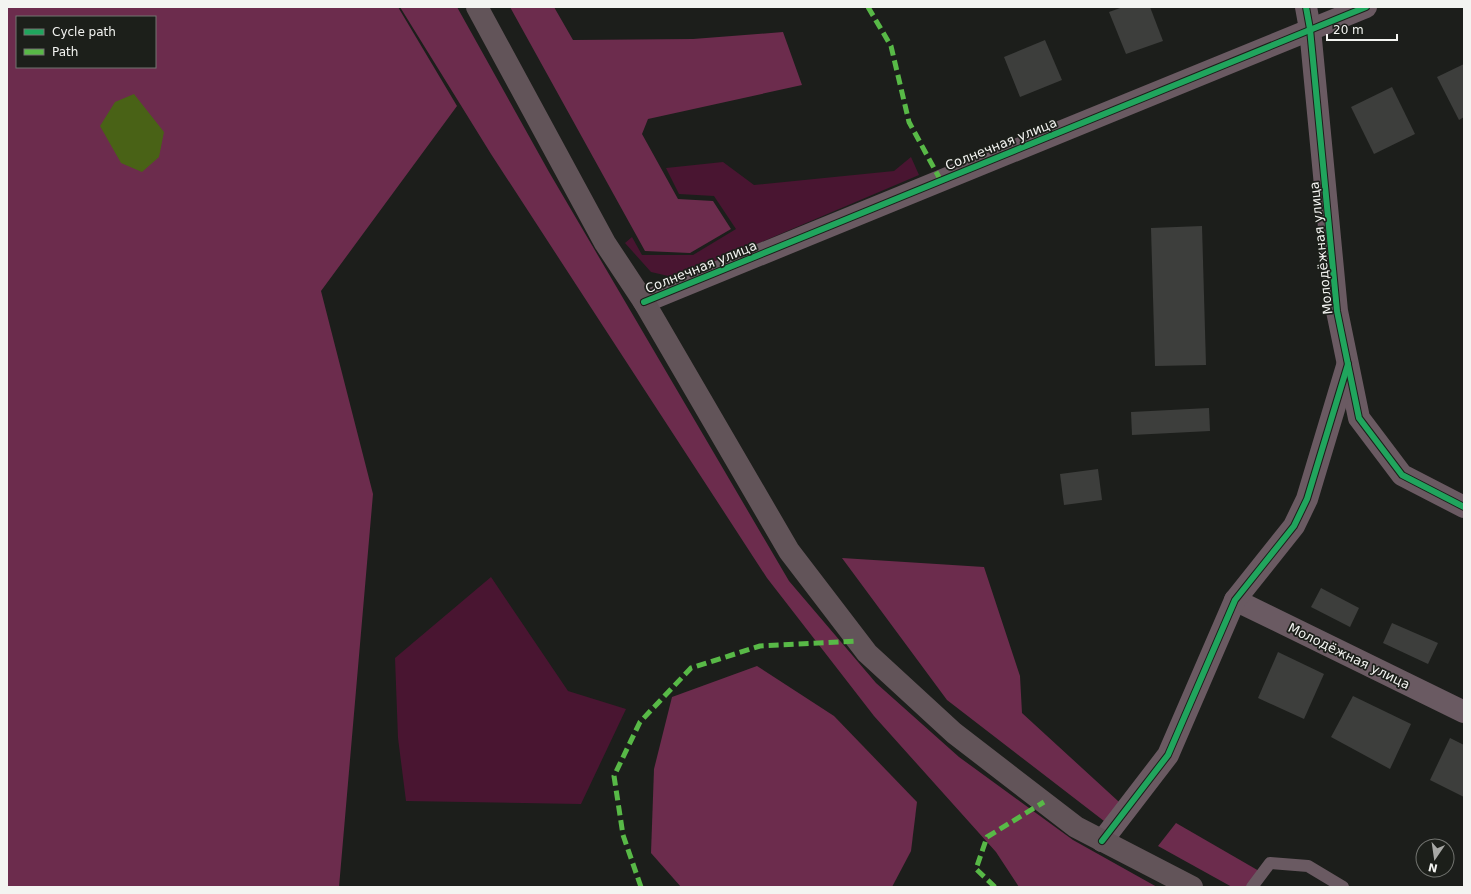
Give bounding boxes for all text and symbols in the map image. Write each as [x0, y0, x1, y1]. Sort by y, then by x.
legend [16, 16, 156, 68]
scale bar [1327, 16, 1397, 42]
text: 20 m [1333, 23, 1364, 37]
text: Cycle path [52, 25, 116, 39]
text: Path [52, 45, 78, 59]
street label: Солнечная улица [943, 115, 1059, 173]
street label: Молодёжная улица [1307, 181, 1335, 315]
street label: Солнечная улица [643, 238, 759, 296]
street label: Молодёжная улица [1286, 620, 1412, 692]
north arrow [1415, 838, 1455, 878]
text: N [1427, 860, 1439, 875]

